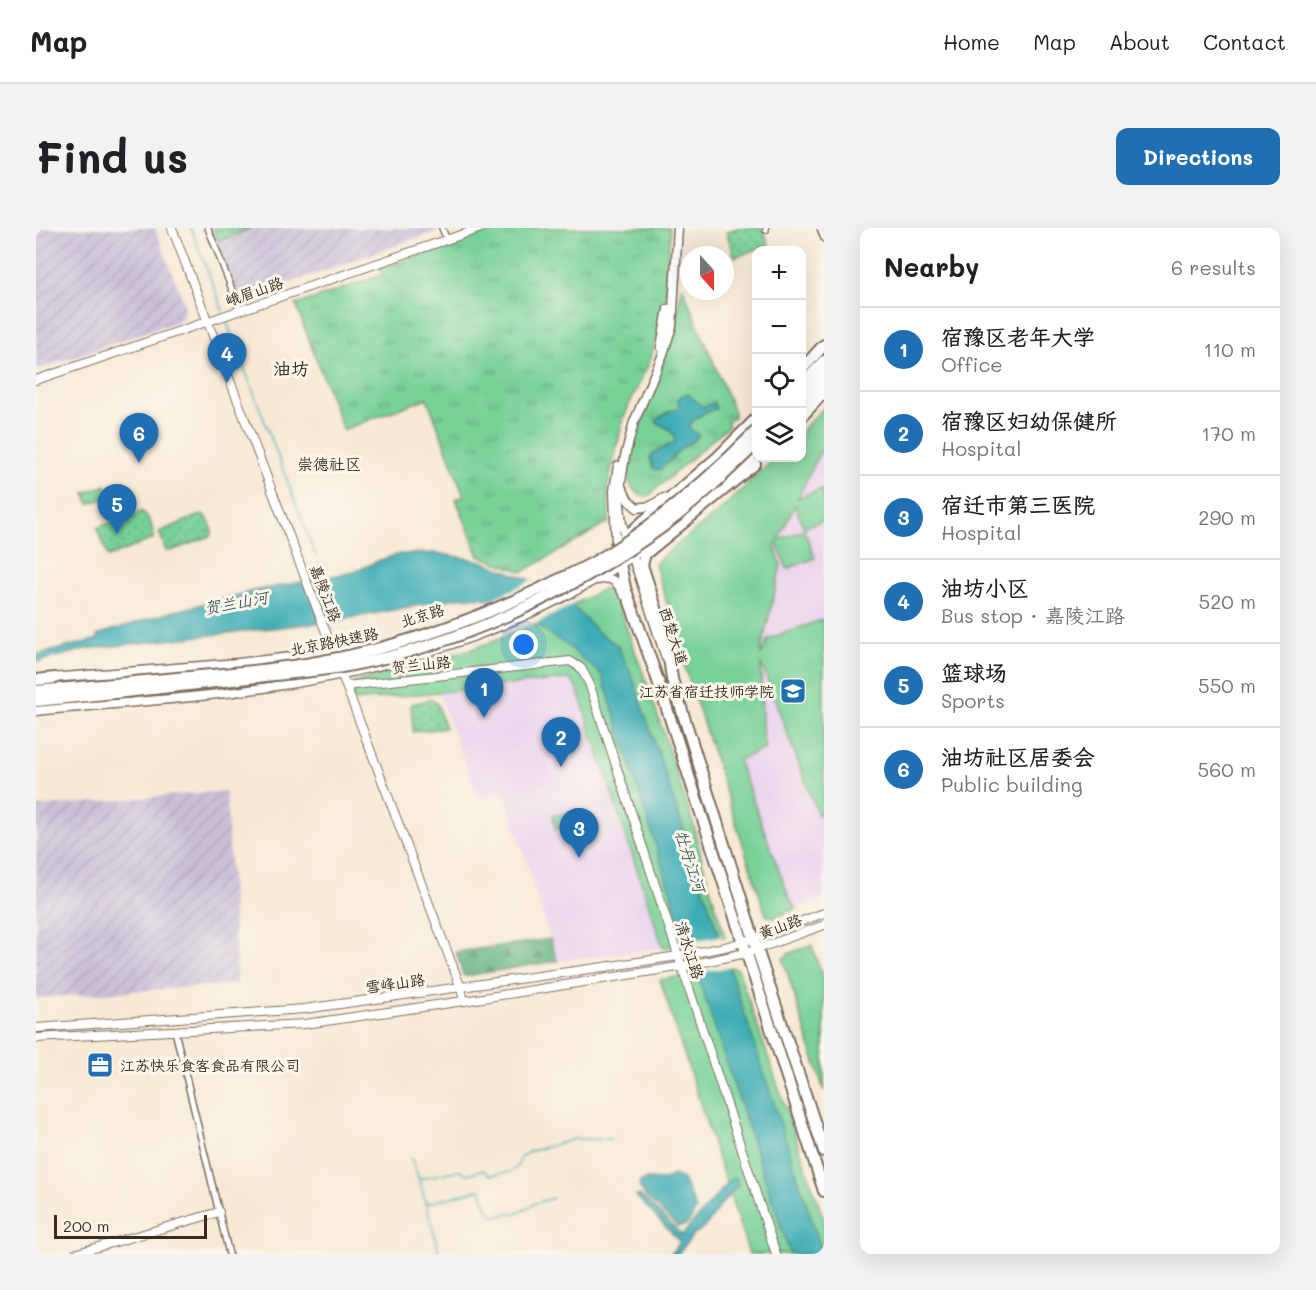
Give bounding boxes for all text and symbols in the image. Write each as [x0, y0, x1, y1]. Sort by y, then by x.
text: Map [30, 23, 87, 59]
text: Home [943, 28, 1000, 55]
text: Map [1033, 28, 1076, 55]
text: About [1109, 28, 1170, 55]
text: Contact [1203, 28, 1286, 55]
button: Directions [1116, 128, 1280, 185]
text: Find us [36, 129, 188, 184]
north arrow [680, 246, 734, 300]
map controls [752, 246, 806, 462]
button: + [752, 246, 806, 300]
text: Nearby [884, 250, 979, 284]
text: 6 results [1171, 254, 1256, 280]
street label: 峨眉山路 [222, 272, 286, 310]
button: − [752, 300, 806, 354]
text: 宿豫区老年大学 [941, 322, 1095, 351]
pin: 4 [208, 334, 246, 383]
text: 1 [899, 336, 908, 362]
text: 110 m [1203, 336, 1256, 362]
text: Office [941, 351, 1003, 377]
button: locate [752, 354, 806, 408]
district label: 油坊 [273, 356, 309, 380]
text: 宿豫区妇幼保健所 [941, 406, 1117, 435]
button: layers [752, 408, 806, 462]
pin: 6 [120, 414, 158, 463]
text: 2 [898, 420, 909, 446]
text: 170 m [1201, 420, 1256, 446]
text: Hospital [941, 435, 1022, 461]
district label: 崇德社区 [297, 453, 361, 474]
pin: 5 [98, 484, 136, 534]
text: 宿迁市第三医院 [941, 490, 1095, 519]
text: 3 [898, 504, 910, 530]
text: 290 m [1198, 504, 1256, 530]
text: Hospital [941, 519, 1022, 545]
street label: 嘉陵江路 [306, 561, 346, 625]
text: 油坊小区 [941, 573, 1029, 602]
water label: 贺兰山河 [203, 586, 272, 618]
text: 4 [897, 588, 910, 614]
text: 520 m [1199, 588, 1256, 614]
street label: 北京路 [398, 599, 446, 631]
text: Bus stop · 嘉陵江路 [941, 602, 1125, 628]
street label: 西楚大道 [655, 604, 693, 668]
street label: 北京路快速路 [288, 623, 380, 659]
your location [509, 630, 538, 659]
street label: 贺兰山路 [390, 651, 452, 677]
text: 篮球场 [941, 658, 1007, 687]
pin: 1 [464, 668, 504, 718]
text: 5 [898, 672, 909, 698]
text: 550 m [1198, 672, 1256, 698]
school or university icon: 江苏省宿迁技师学院 [778, 676, 808, 706]
place label: 江苏省宿迁技师学院 [639, 681, 774, 701]
text: Sports [941, 687, 1005, 713]
pin: 2 [542, 718, 580, 767]
text: 油坊社区居委会 [941, 742, 1095, 771]
text: 6 [897, 756, 910, 782]
text: 560 m [1198, 756, 1256, 782]
text: Public building [941, 771, 1083, 797]
pin: 3 [560, 808, 598, 858]
water label: 牡丹江河 [671, 827, 712, 898]
street label: 黄山路 [755, 909, 805, 943]
street label: 清水江路 [671, 918, 709, 982]
street label: 雪峰山路 [364, 969, 426, 997]
office icon: 江苏快乐食客食品有限公司 [85, 1050, 115, 1080]
place label: 江苏快乐食客食品有限公司 [120, 1055, 300, 1075]
scale bar [54, 1212, 207, 1240]
text: 200 m [63, 1215, 110, 1236]

